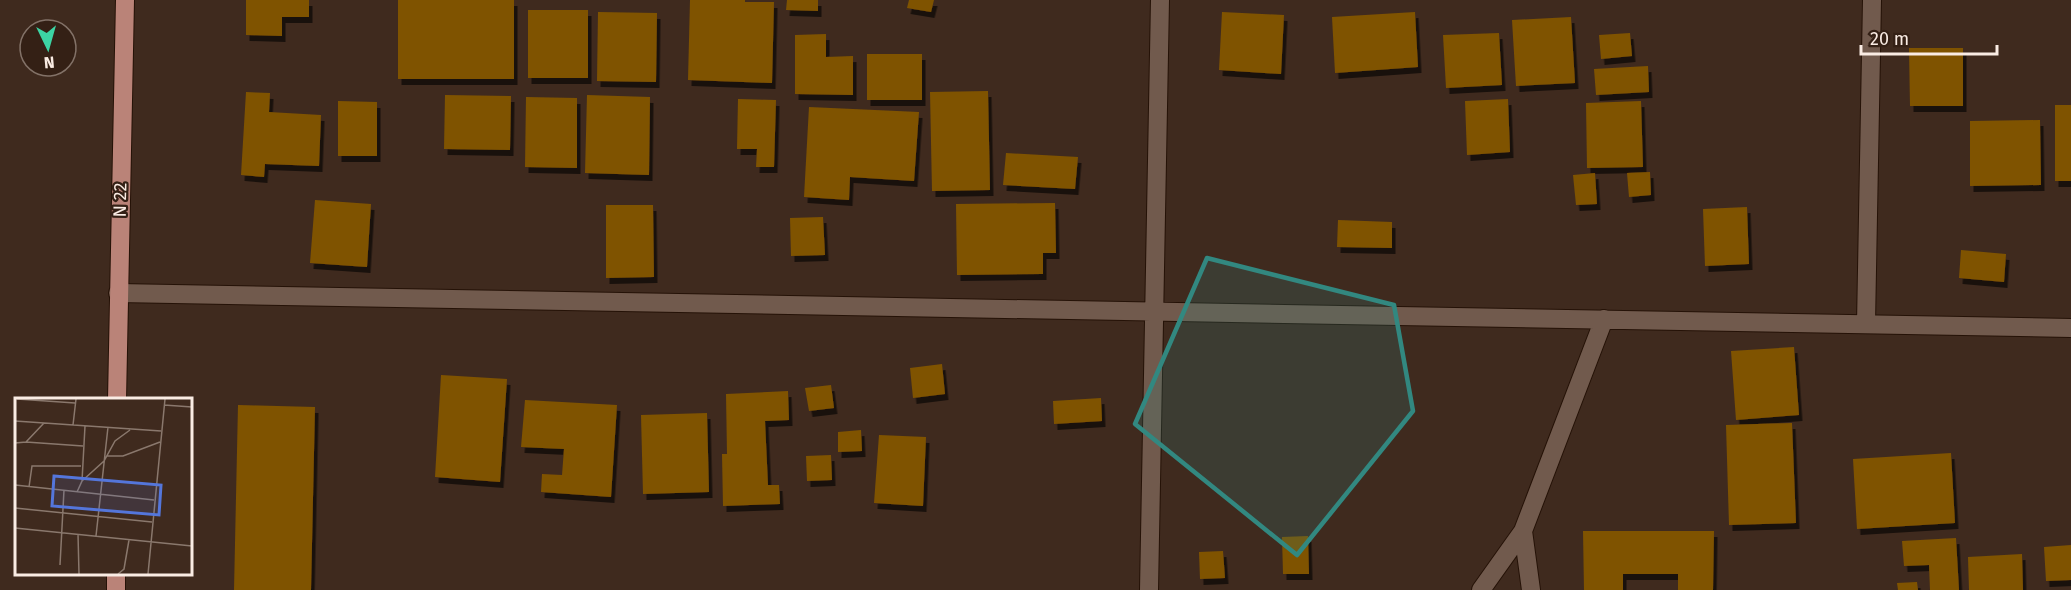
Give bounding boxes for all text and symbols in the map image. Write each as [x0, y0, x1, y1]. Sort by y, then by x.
north arrow [18, 18, 78, 78]
scale bar [1861, 18, 1998, 56]
text: 20 m [1870, 28, 1909, 50]
text: N [43, 53, 55, 72]
street label: N 22 [109, 182, 131, 218]
inset map [15, 398, 192, 575]

